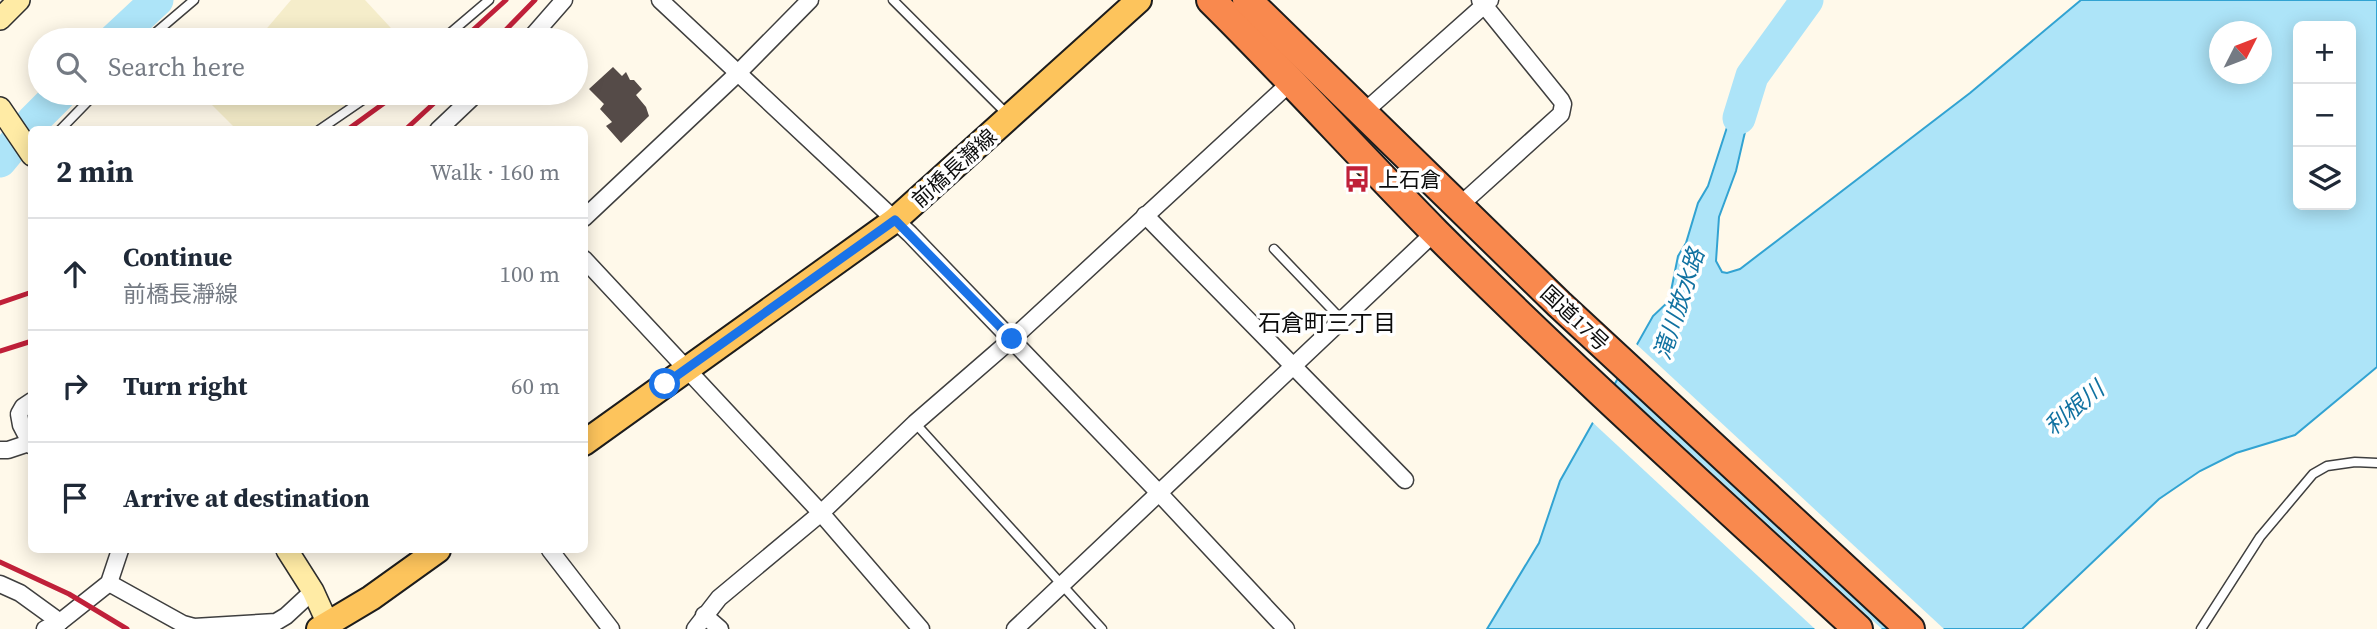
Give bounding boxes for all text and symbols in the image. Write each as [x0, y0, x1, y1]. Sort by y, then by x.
north arrow [2209, 21, 2272, 84]
map controls [2293, 21, 2356, 210]
button: + [2293, 21, 2356, 84]
search box [28, 28, 588, 105]
icon: search [52, 48, 90, 86]
text: Search here [108, 49, 245, 85]
button: − [2293, 84, 2356, 147]
street label: 前橋長瀞線 [905, 122, 1003, 214]
button: layers [2293, 147, 2356, 210]
text: 2 min [56, 151, 134, 192]
text: Walk · 160 m [430, 156, 560, 188]
bus stop icon: 上石倉 [1342, 164, 1372, 194]
place label: 上石倉 [1378, 165, 1441, 194]
text: Continue [123, 239, 232, 275]
water label: 滝川放水路 [1646, 242, 1713, 364]
icon: ahead [56, 255, 94, 293]
text: 100 m [499, 258, 560, 290]
text: 前橋長瀞線 [123, 278, 238, 310]
street label: 国道17号 [1534, 279, 1616, 357]
district label: 石倉町三丁目 [1258, 307, 1396, 339]
route end [996, 323, 1027, 354]
icon: right [56, 367, 94, 405]
text: Turn right [123, 368, 247, 404]
route start [649, 368, 680, 399]
text: 60 m [511, 370, 560, 402]
water label: 利根川 [2037, 372, 2113, 442]
icon: arrive [56, 479, 94, 517]
text: Arrive at destination [123, 480, 370, 516]

